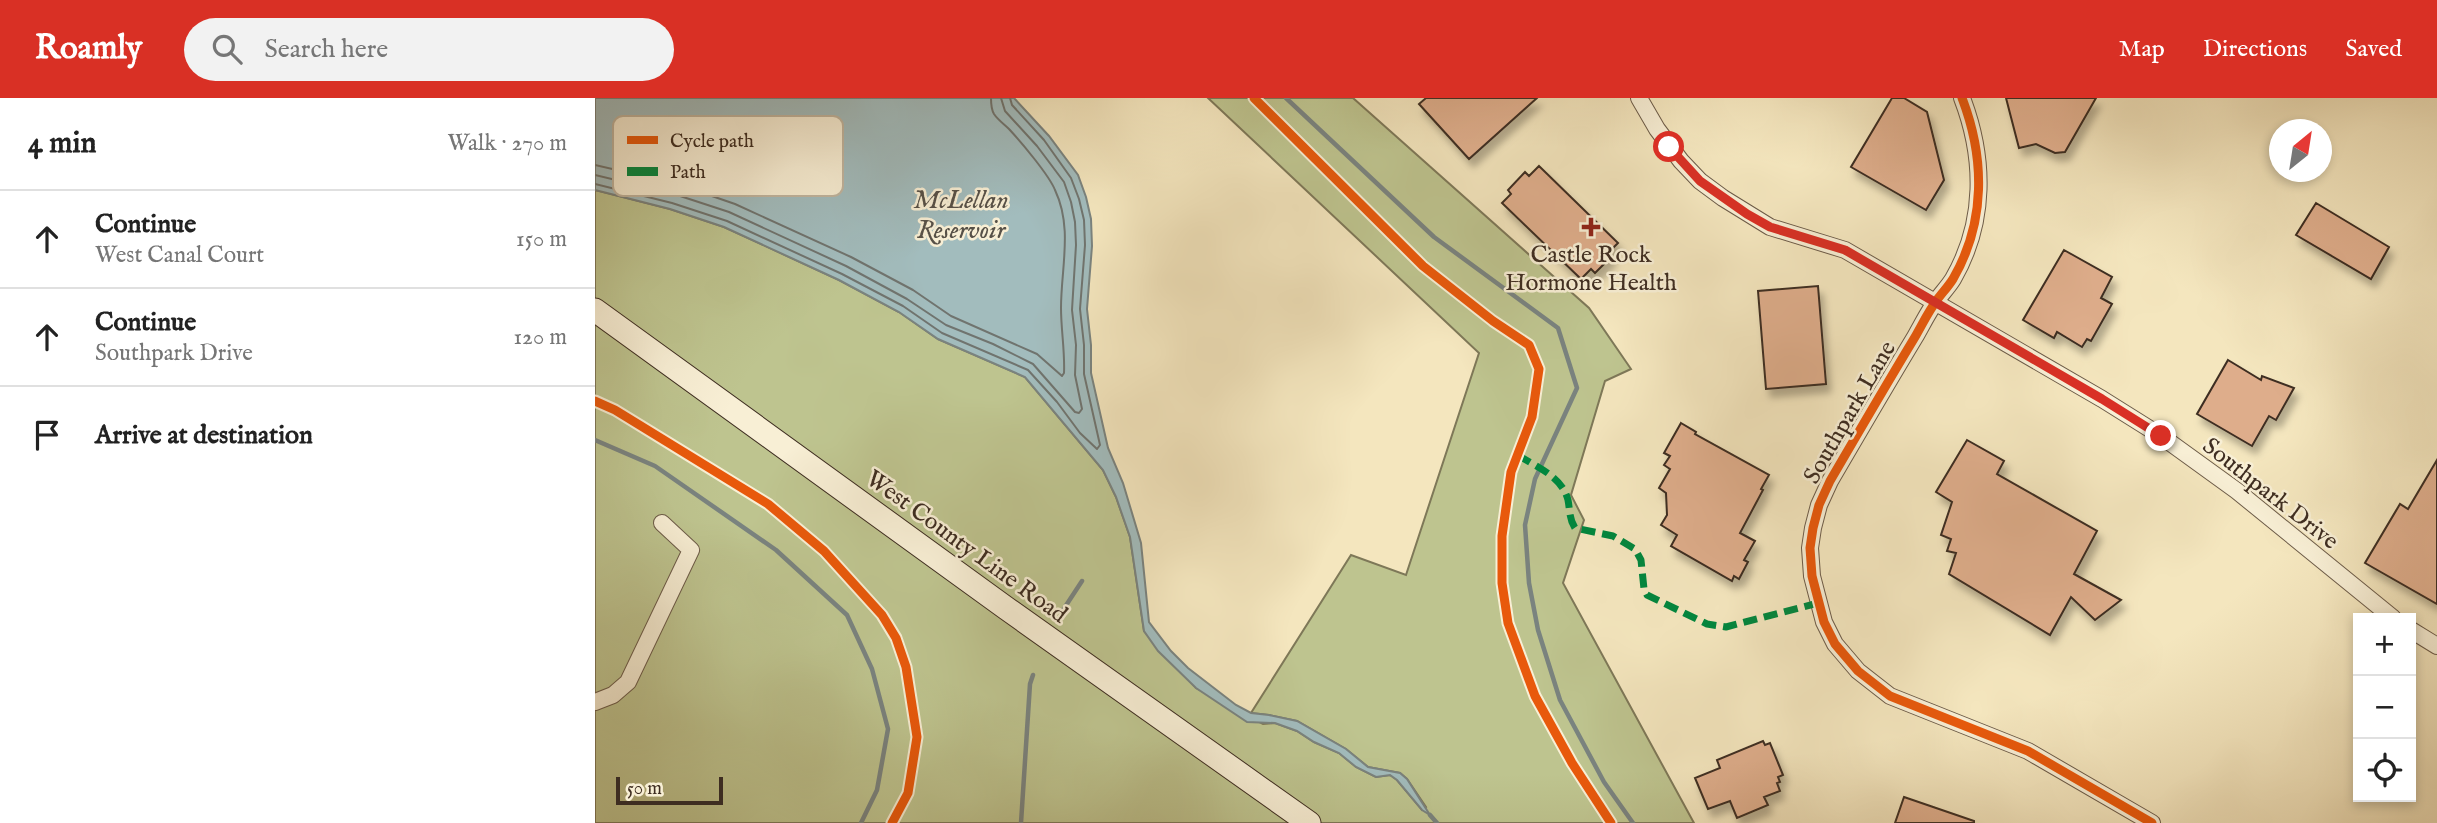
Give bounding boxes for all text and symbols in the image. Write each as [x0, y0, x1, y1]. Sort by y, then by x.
search box [184, 18, 674, 81]
text: Roamly [35, 28, 142, 70]
icon: search [208, 30, 246, 68]
text: Search here [264, 33, 388, 66]
text: Map [2119, 34, 2165, 65]
text: Directions [2203, 34, 2307, 65]
text: Saved [2345, 34, 2402, 65]
legend [613, 116, 843, 196]
north arrow [2269, 119, 2332, 182]
text: 4 min [28, 125, 96, 163]
text: Walk · 270 m [447, 129, 567, 158]
text: Cycle path [670, 130, 754, 154]
route start [1653, 131, 1684, 162]
text: Path [670, 161, 706, 185]
water label: McLellan Reservoir [913, 184, 1009, 247]
text: Continue [95, 208, 196, 241]
marker: Castle Rock Hormone Health [1581, 217, 1601, 237]
icon: ahead [28, 220, 66, 258]
text: 150 m [516, 225, 567, 254]
place label: Castle Rock Hormone Health [1505, 240, 1677, 299]
text: West Canal Court [95, 241, 264, 270]
text: Continue [95, 306, 196, 339]
icon: ahead [28, 318, 66, 356]
text: 120 m [514, 323, 567, 352]
street label: Southpark Lane [1797, 336, 1904, 490]
text: Southpark Drive [95, 339, 253, 368]
icon: arrive [28, 416, 66, 454]
text: Arrive at destination [95, 419, 313, 452]
route end [2145, 420, 2176, 451]
street label: Southpark Drive [2196, 431, 2345, 557]
street label: West County Line Road [859, 464, 1073, 631]
map controls [2353, 613, 2416, 802]
button: + [2353, 613, 2416, 676]
button: − [2353, 676, 2416, 739]
button: locate [2353, 739, 2416, 802]
scale bar [616, 774, 723, 806]
text: 50 m [627, 777, 662, 801]

